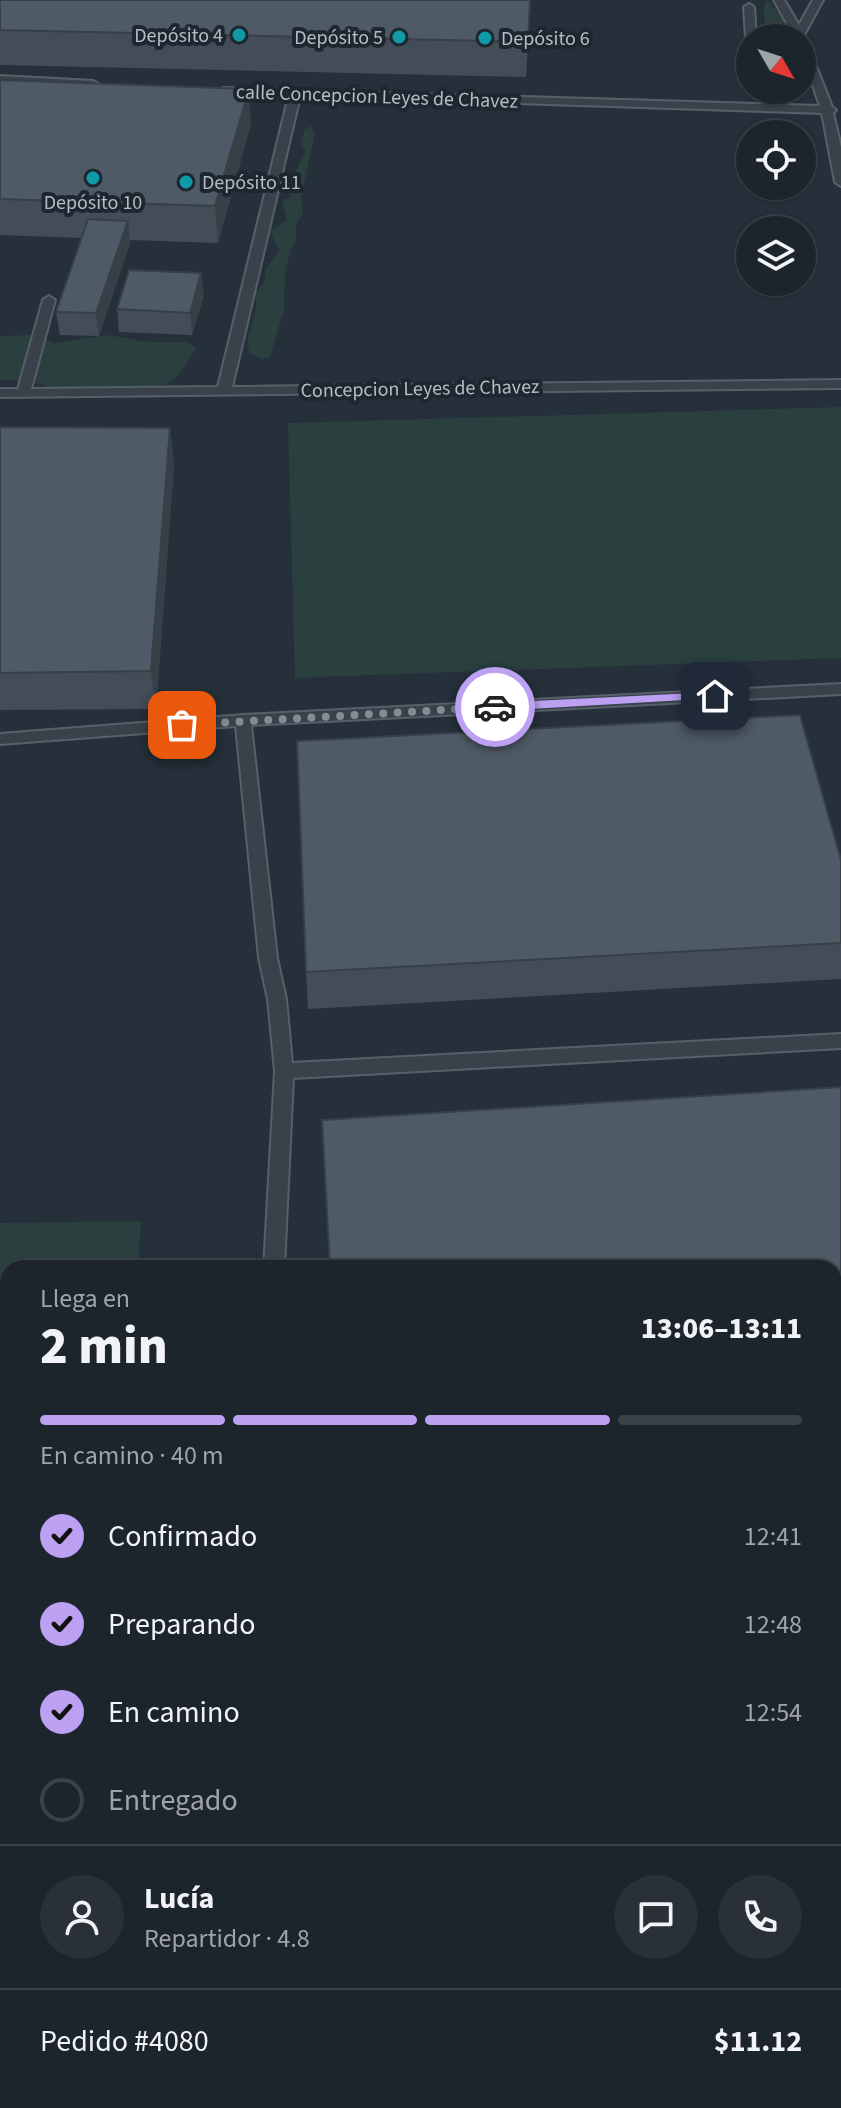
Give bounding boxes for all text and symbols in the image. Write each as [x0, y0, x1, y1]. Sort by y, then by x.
place label: Depósito 4 [134, 22, 223, 50]
place label: Depósito 5 [294, 24, 383, 52]
north arrow [736, 24, 816, 104]
map controls [736, 24, 816, 296]
place label: Depósito 6 [501, 25, 590, 53]
marker: Depósito 4 [230, 26, 248, 44]
marker: Depósito 5 [390, 28, 408, 46]
marker: Depósito 6 [476, 29, 494, 47]
street label: calle Concepcion Leyes de Chavez [236, 78, 518, 116]
button: locate [736, 120, 816, 200]
marker: Depósito 10 [84, 169, 102, 187]
place label: Depósito 11 [202, 169, 301, 197]
marker: Depósito 11 [177, 173, 195, 191]
place label: Depósito 10 [44, 189, 142, 217]
button: layers [736, 216, 816, 296]
street label: Concepcion Leyes de Chavez [300, 373, 540, 405]
pin [681, 662, 749, 730]
courier [455, 667, 535, 747]
icon: home [693, 674, 737, 718]
icon: car [473, 685, 517, 729]
pin [148, 691, 216, 759]
icon: bag [160, 703, 204, 747]
text: Llega en [40, 1280, 130, 1317]
text: 13:06–13:11 [641, 1307, 802, 1350]
text: 2 min [40, 1310, 168, 1384]
text: En camino · 40 m [40, 1437, 224, 1474]
icon: check [40, 1514, 84, 1558]
text: Confirmado [108, 1515, 257, 1558]
text: 12:41 [744, 1518, 802, 1555]
icon: check [40, 1602, 84, 1646]
text: Preparando [108, 1603, 255, 1646]
text: 12:48 [744, 1606, 802, 1643]
icon: check [40, 1690, 84, 1734]
text: En camino [108, 1691, 240, 1734]
text: 12:54 [744, 1694, 802, 1731]
text: Entregado [108, 1779, 238, 1822]
button: person [40, 1875, 124, 1959]
button: chat [614, 1875, 698, 1959]
button: phone [718, 1875, 802, 1959]
text: Lucía [144, 1877, 214, 1920]
text: Repartidor · 4.8 [144, 1920, 310, 1957]
text: Pedido #4080 [40, 2020, 209, 2063]
text: $11.12 [714, 2020, 802, 2063]

